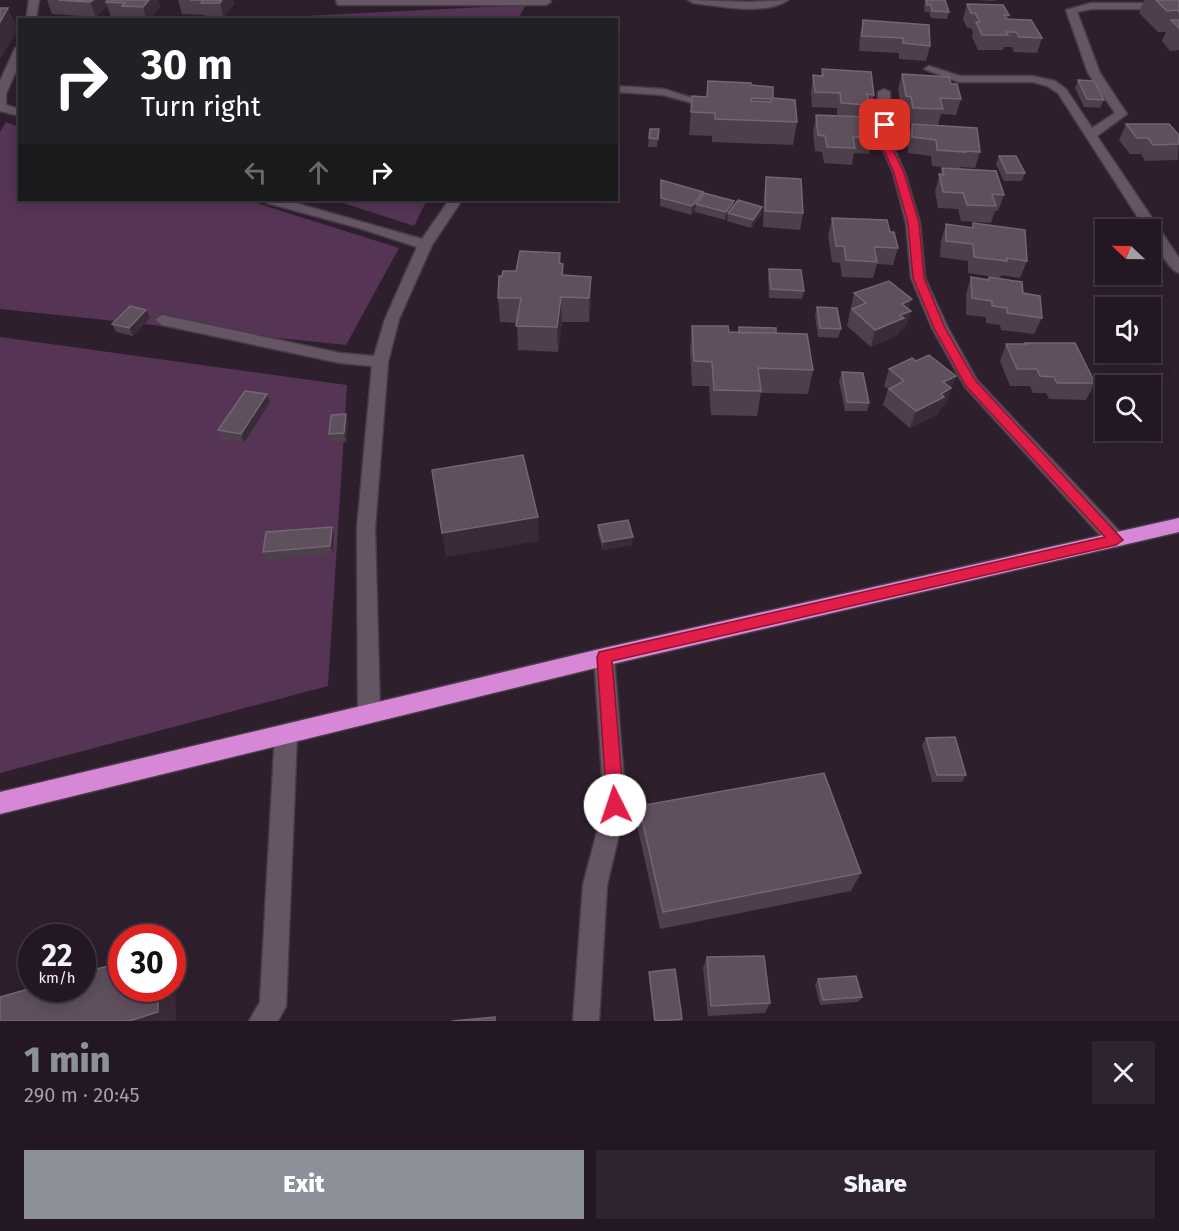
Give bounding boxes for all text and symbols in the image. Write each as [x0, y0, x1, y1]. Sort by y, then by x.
text: 30 m [141, 40, 233, 90]
icon: right [42, 42, 120, 120]
text: Turn right [141, 91, 261, 123]
pin [859, 99, 910, 150]
icon: arrive [868, 108, 901, 141]
icon: left [239, 156, 272, 189]
icon: ahead [302, 156, 335, 189]
icon: right [365, 156, 398, 189]
north arrow [1095, 219, 1161, 285]
map controls [1095, 219, 1161, 441]
button: sound [1095, 297, 1161, 363]
button: search [1095, 375, 1161, 441]
position arrow [583, 773, 647, 837]
speed limit sign: 30 [108, 924, 186, 1002]
text: 22 [41, 938, 73, 974]
text: km/h [38, 969, 76, 987]
text: 1 min [24, 1038, 110, 1082]
button: close [1092, 1041, 1155, 1104]
text: 290 m · 20:45 [24, 1083, 139, 1107]
button: Exit [24, 1150, 584, 1219]
button: Share [596, 1150, 1155, 1219]

